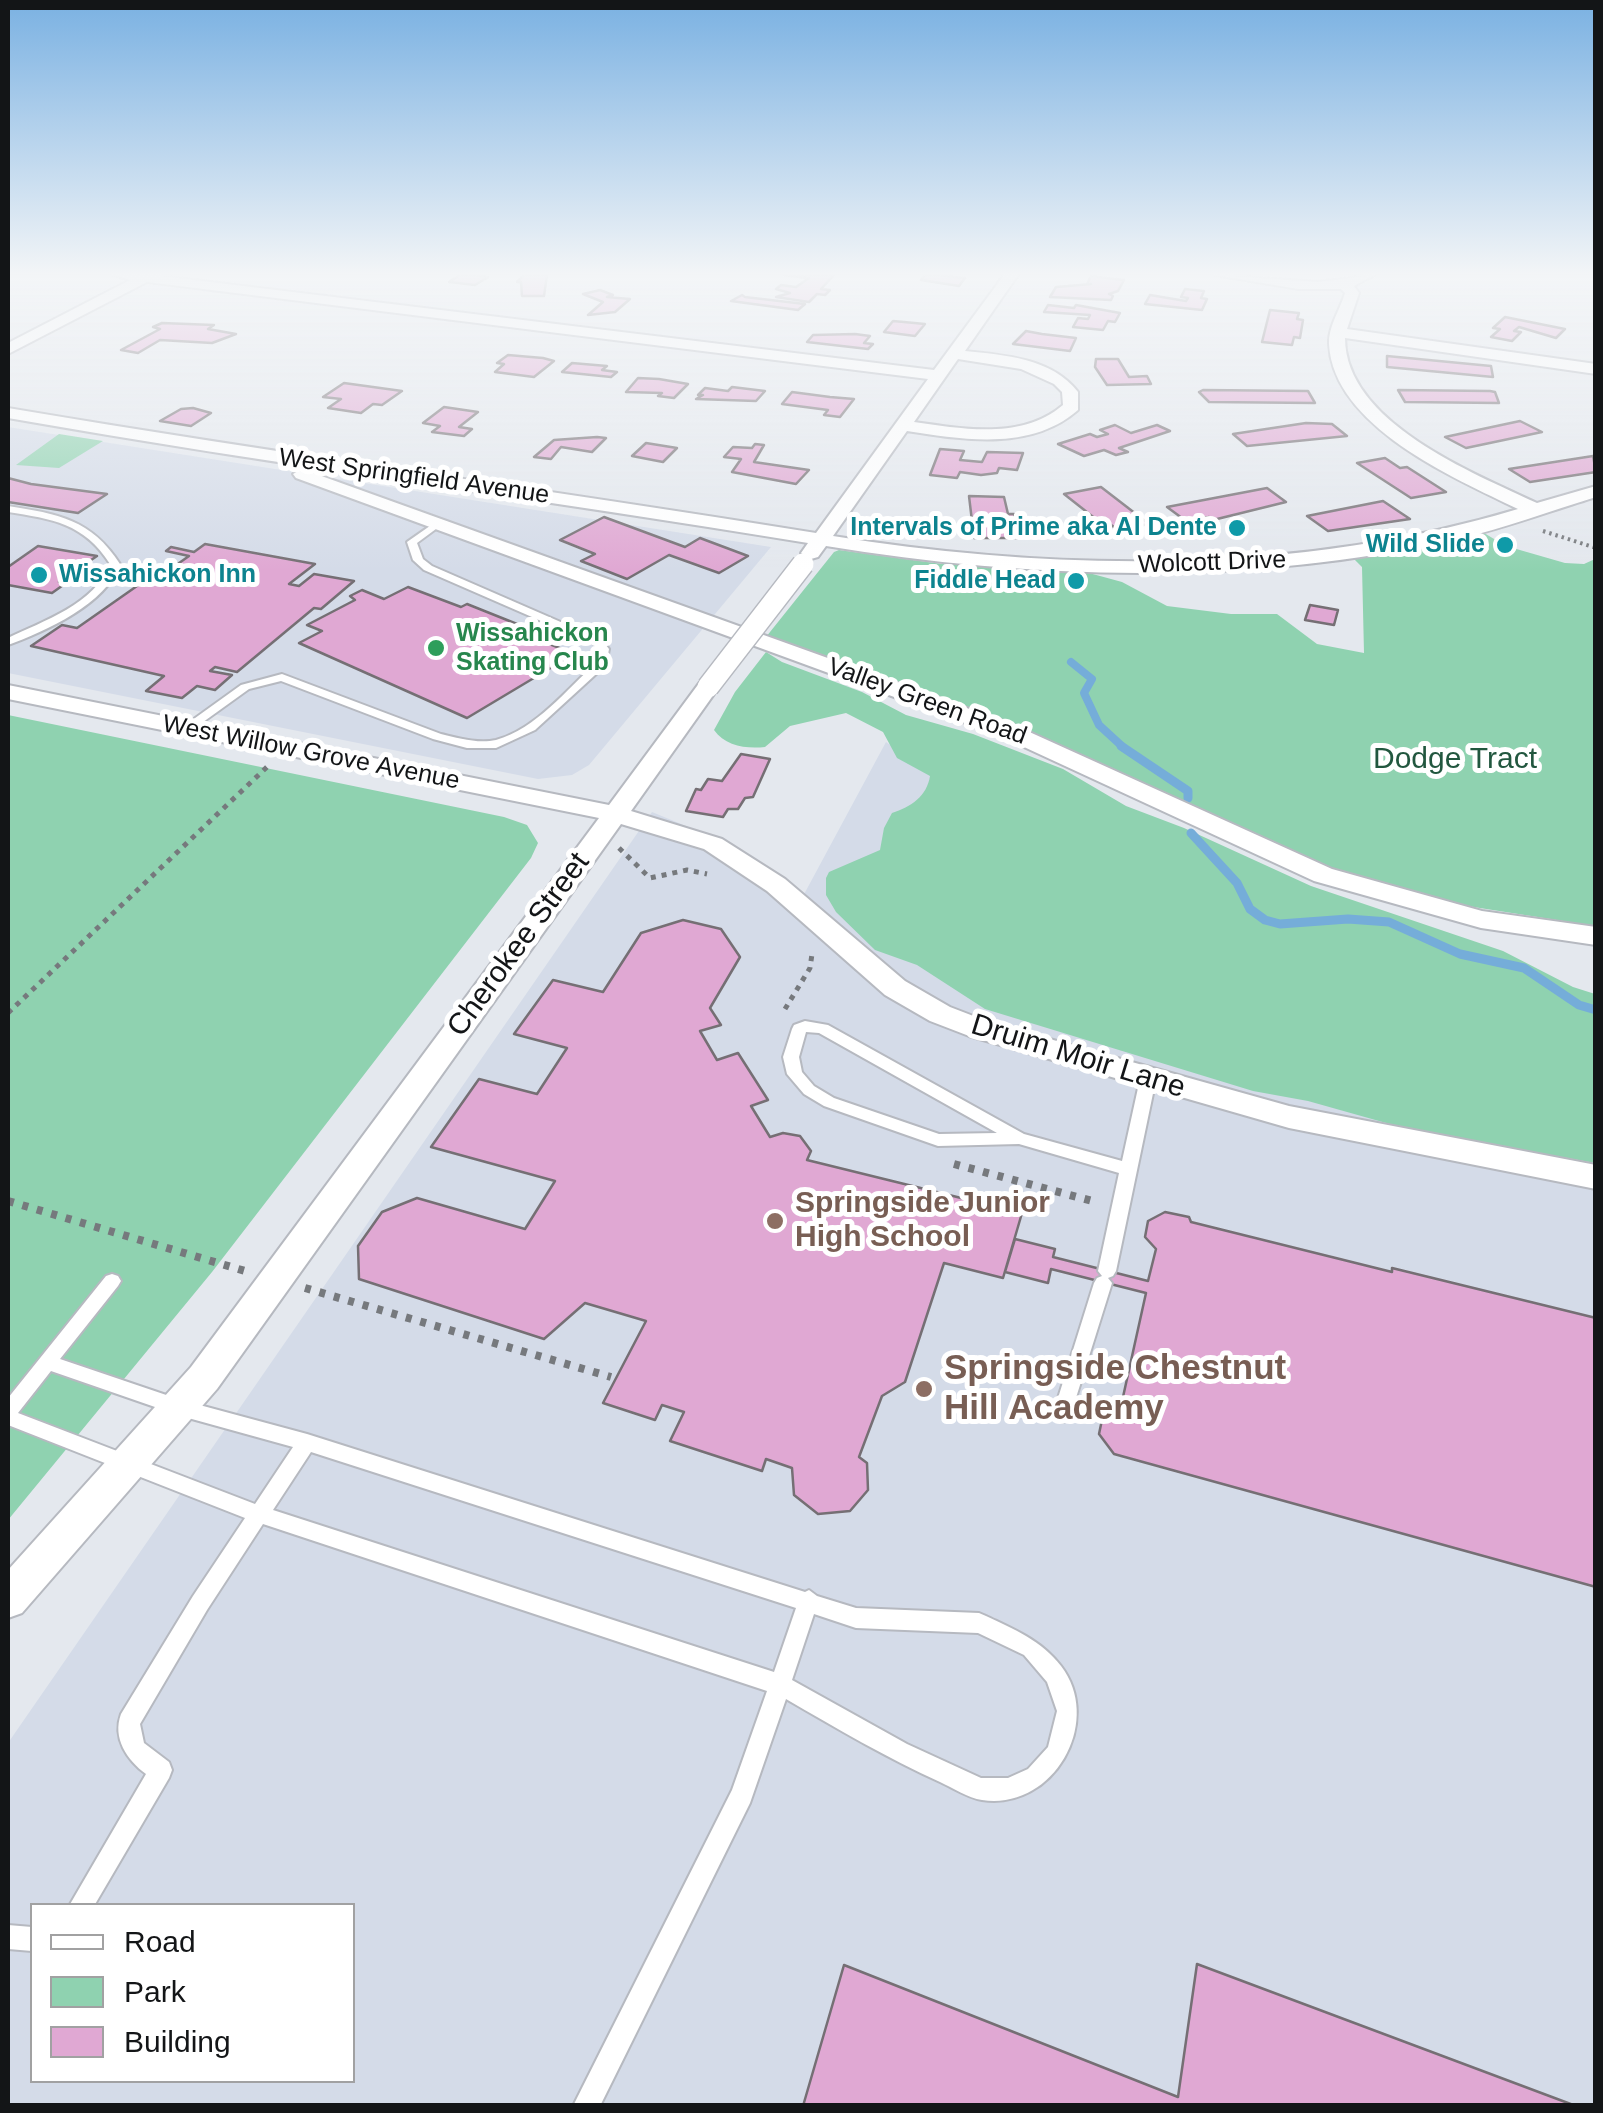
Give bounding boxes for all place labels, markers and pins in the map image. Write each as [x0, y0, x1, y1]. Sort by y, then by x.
place label: Intervals of Prime aka Al Dente [850, 513, 1217, 543]
marker: Intervals of Prime aka Al Dente [1226, 517, 1248, 539]
place label: Wild Slide [1366, 530, 1485, 560]
marker: Wild Slide [1494, 534, 1516, 556]
place label: Wissahickon Inn [59, 560, 256, 590]
marker: Wissahickon Inn [28, 564, 50, 586]
place label: Fiddle Head [914, 566, 1056, 596]
marker: Fiddle Head [1065, 570, 1087, 592]
place label: Wissahickon Skating Club [456, 619, 609, 678]
marker: Wissahickon Skating Club [425, 637, 447, 659]
place label: Springside Junior High School [795, 1186, 1050, 1256]
marker: Springside Junior High School [764, 1210, 786, 1232]
place label: Springside Chestnut Hill Academy [944, 1348, 1286, 1430]
marker: Springside Chestnut Hill Academy [913, 1378, 935, 1400]

